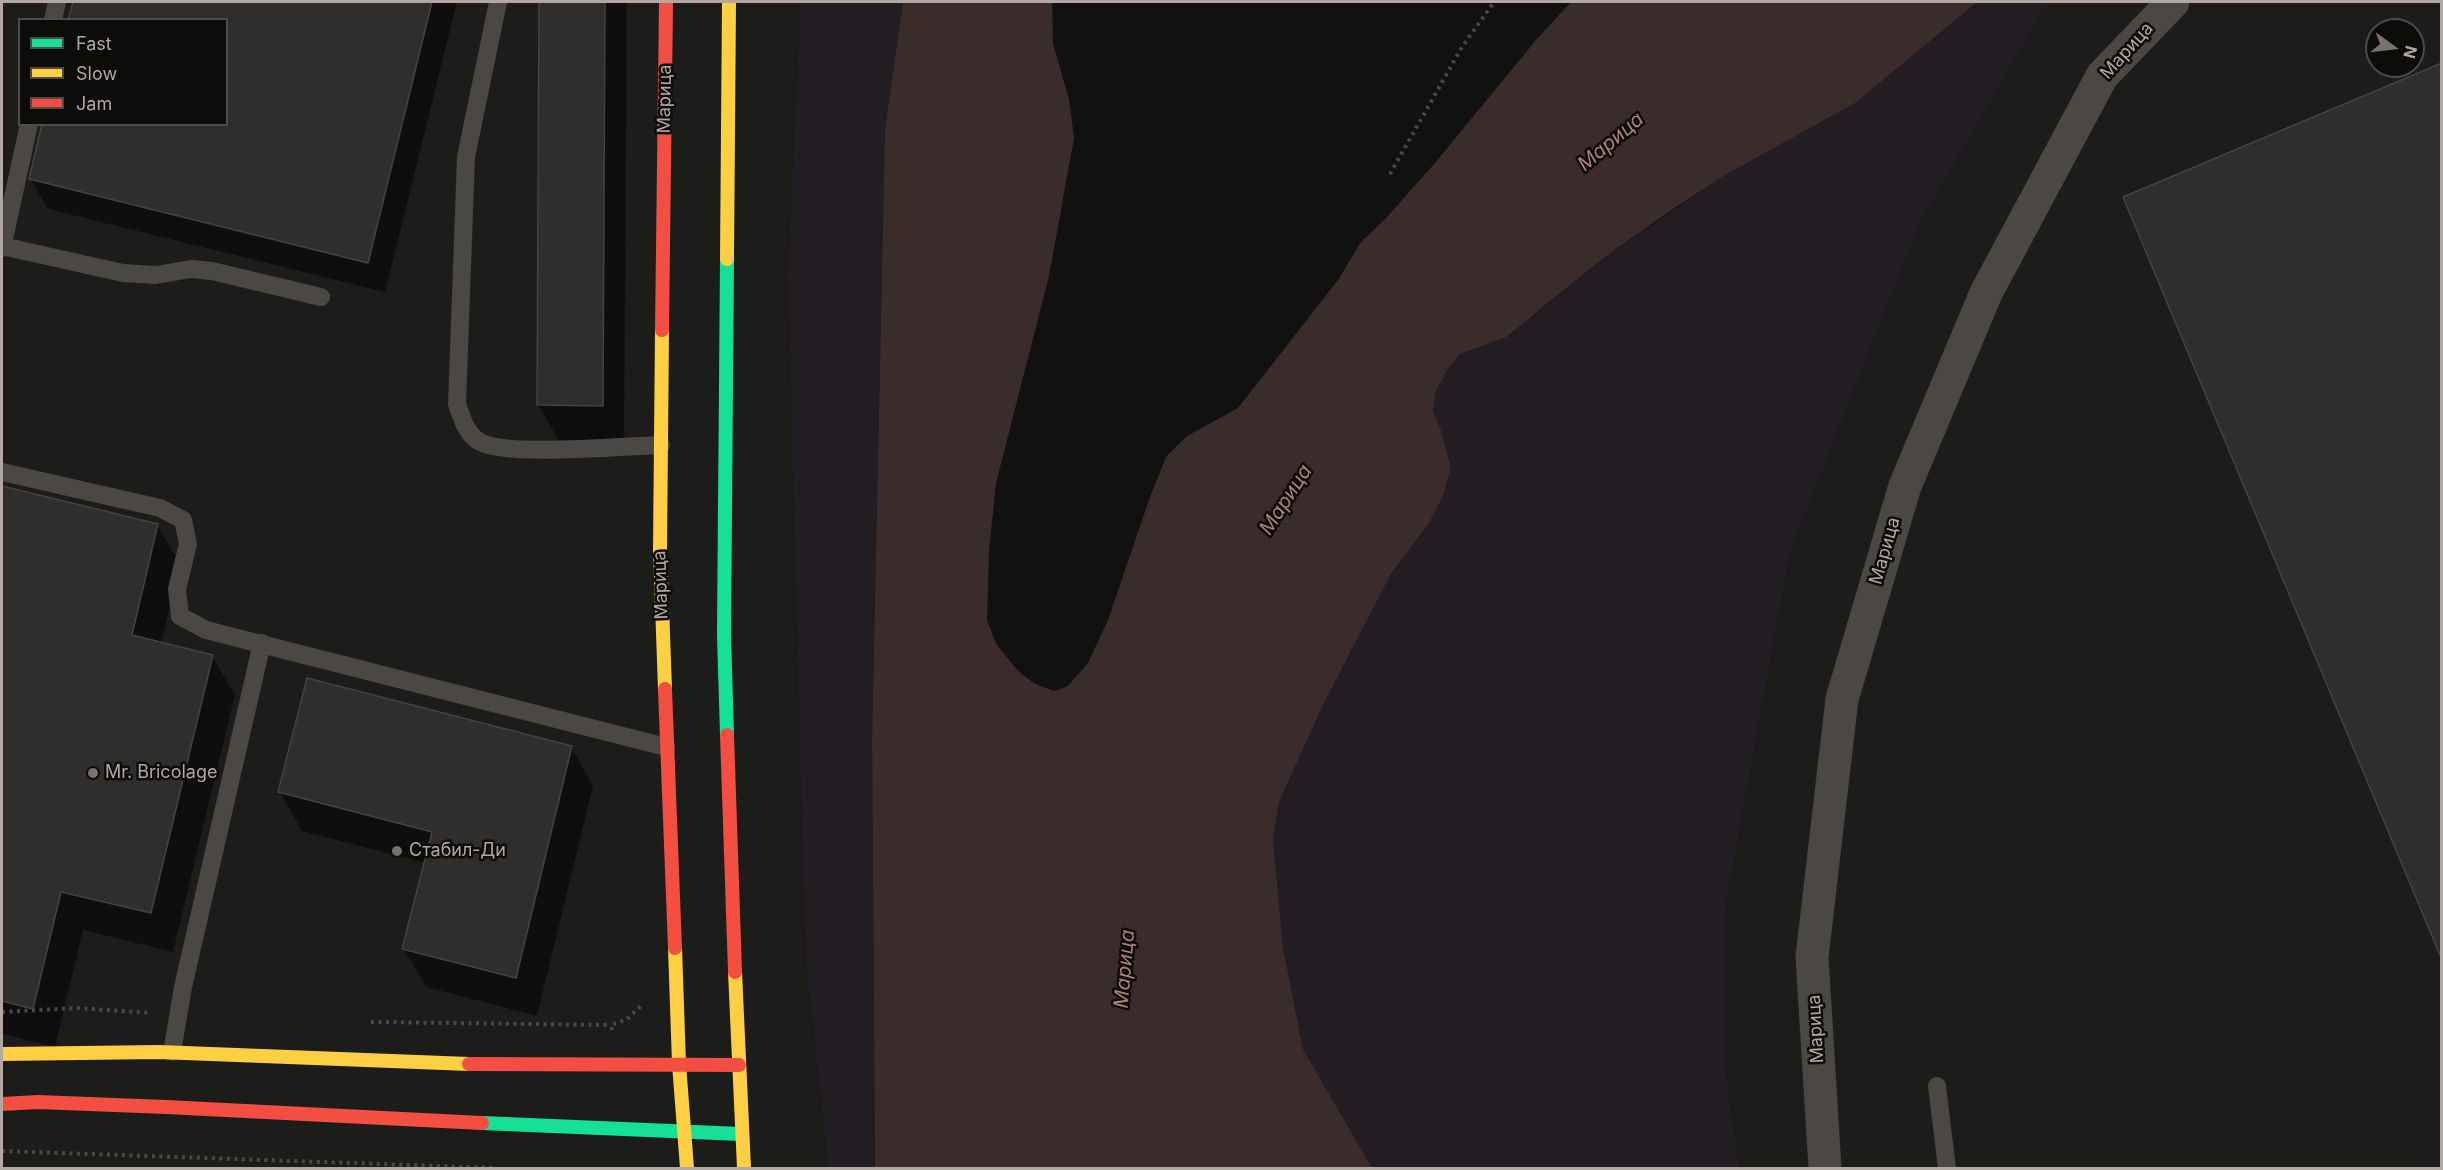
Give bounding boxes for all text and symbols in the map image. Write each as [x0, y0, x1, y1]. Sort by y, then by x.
legend [18, 18, 228, 126]
street label: Марица [2096, 18, 2158, 84]
north arrow [2365, 18, 2425, 78]
text: Fast [76, 33, 112, 54]
text: N [2399, 44, 2422, 61]
text: Slow [76, 63, 117, 84]
street label: Марица [654, 64, 676, 134]
text: Jam [76, 93, 112, 114]
water label: Марица [1573, 108, 1649, 176]
water label: Марица [1255, 460, 1317, 540]
street label: Марица [1865, 515, 1905, 587]
street label: Марица [649, 550, 673, 620]
place label: Mr. Bricolage [105, 762, 217, 784]
marker: Mr. Bricolage [86, 766, 100, 780]
place label: Стабил-Ди [409, 840, 506, 862]
marker: Стабил-Ди [390, 844, 404, 858]
water label: Марица [1110, 929, 1140, 1009]
street label: Марица [1803, 994, 1829, 1064]

